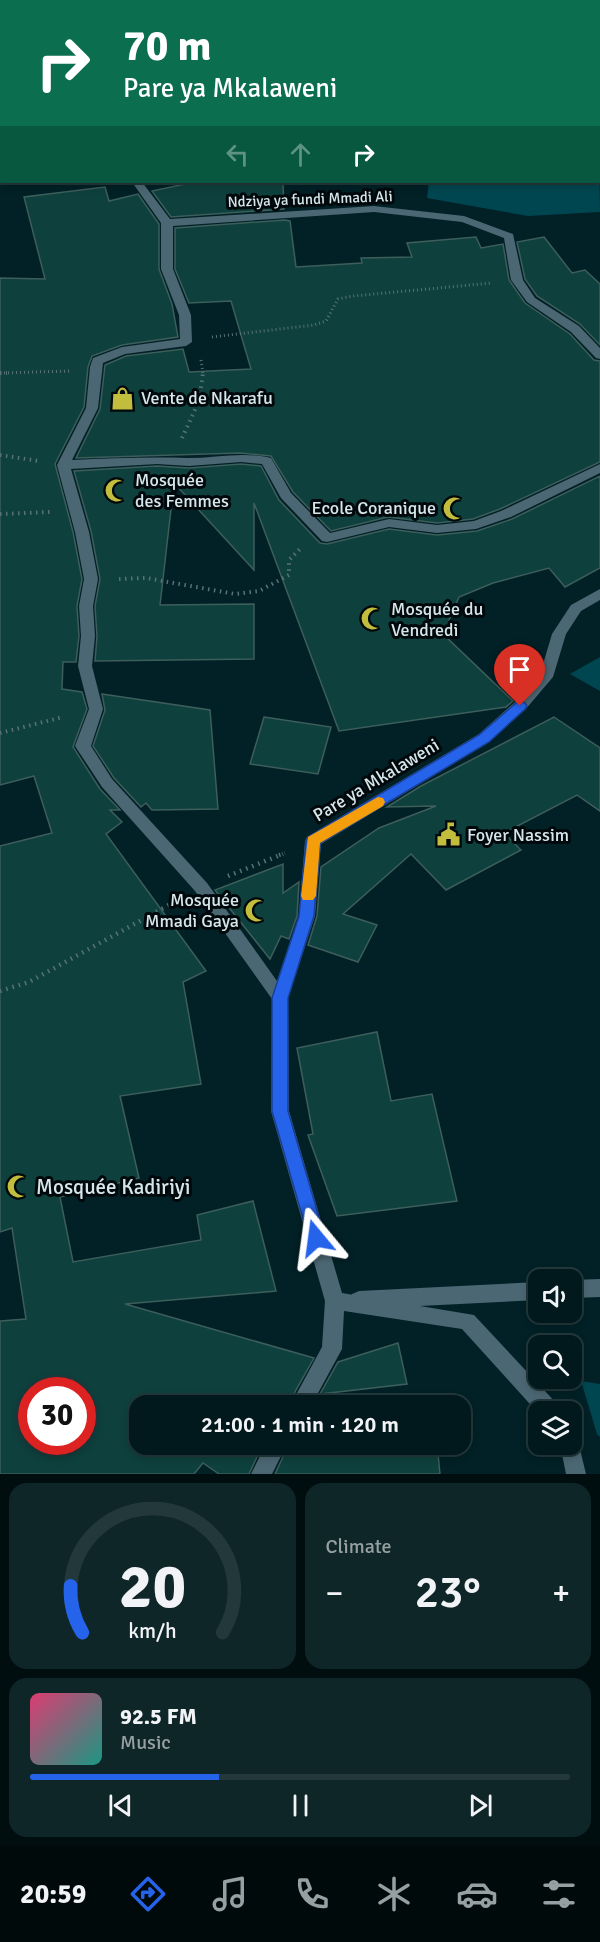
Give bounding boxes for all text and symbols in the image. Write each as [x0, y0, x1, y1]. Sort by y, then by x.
text: 70 m [123, 21, 212, 72]
icon: right [24, 24, 102, 102]
text: Pare ya Mkalaweni [123, 72, 337, 105]
icon: left [221, 138, 254, 171]
icon: ahead [284, 138, 317, 171]
icon: right [347, 138, 380, 171]
street label: Ndziya ya fundi Mmadi Ali [227, 187, 393, 211]
shop icon: Vente de Nkarafu [110, 385, 136, 411]
place label: Vente de Nkarafu [141, 387, 273, 409]
place label: Mosquée des Femmes [135, 469, 229, 512]
mosque icon: Mosquée des Femmes [104, 477, 130, 503]
mosque icon: Ecole Coranique [441, 495, 467, 521]
place label: Ecole Coranique [311, 497, 436, 519]
place label: Mosquée du Vendredi [391, 598, 483, 641]
mosque icon: Mosquée du Vendredi [360, 606, 386, 632]
pin [494, 644, 545, 706]
icon: arrive [503, 653, 536, 686]
street label: Pare ya Mkalaweni [309, 734, 443, 826]
public building icon: Foyer Nassim [436, 822, 462, 848]
place label: Foyer Nassim [467, 824, 569, 846]
place label: Mosquée Mmadi Gaya [145, 889, 239, 932]
mosque icon: Mosquée Mmadi Gaya [244, 897, 270, 923]
mosque icon: Mosquée Kadiriyi [5, 1174, 31, 1200]
place label: Mosquée Kadiriyi [36, 1174, 190, 1200]
position arrow [284, 1206, 348, 1270]
map controls [528, 1269, 582, 1455]
button: sound [528, 1269, 582, 1323]
button: search [528, 1335, 582, 1389]
speed limit sign: 30 [18, 1377, 96, 1455]
button: layers [528, 1401, 582, 1455]
text: 21:00 · 1 min · 120 m [201, 1411, 399, 1438]
text: Climate [326, 1534, 391, 1559]
text: 20 [119, 1548, 186, 1625]
text: 23° [415, 1565, 481, 1620]
text: − [326, 1573, 343, 1614]
text: + [552, 1573, 570, 1614]
text: km/h [128, 1618, 177, 1644]
text: 92.5 FM [120, 1703, 197, 1730]
text: Music [120, 1730, 171, 1755]
icon: previous [104, 1789, 137, 1822]
icon: pause [284, 1789, 317, 1822]
icon: next [464, 1789, 497, 1822]
icon: directions [127, 1873, 169, 1915]
icon: music [209, 1873, 251, 1915]
icon: phone [291, 1873, 333, 1915]
icon: climate [373, 1873, 415, 1915]
icon: car [456, 1873, 498, 1915]
icon: filters [538, 1873, 580, 1915]
text: 20:59 [20, 1878, 86, 1911]

